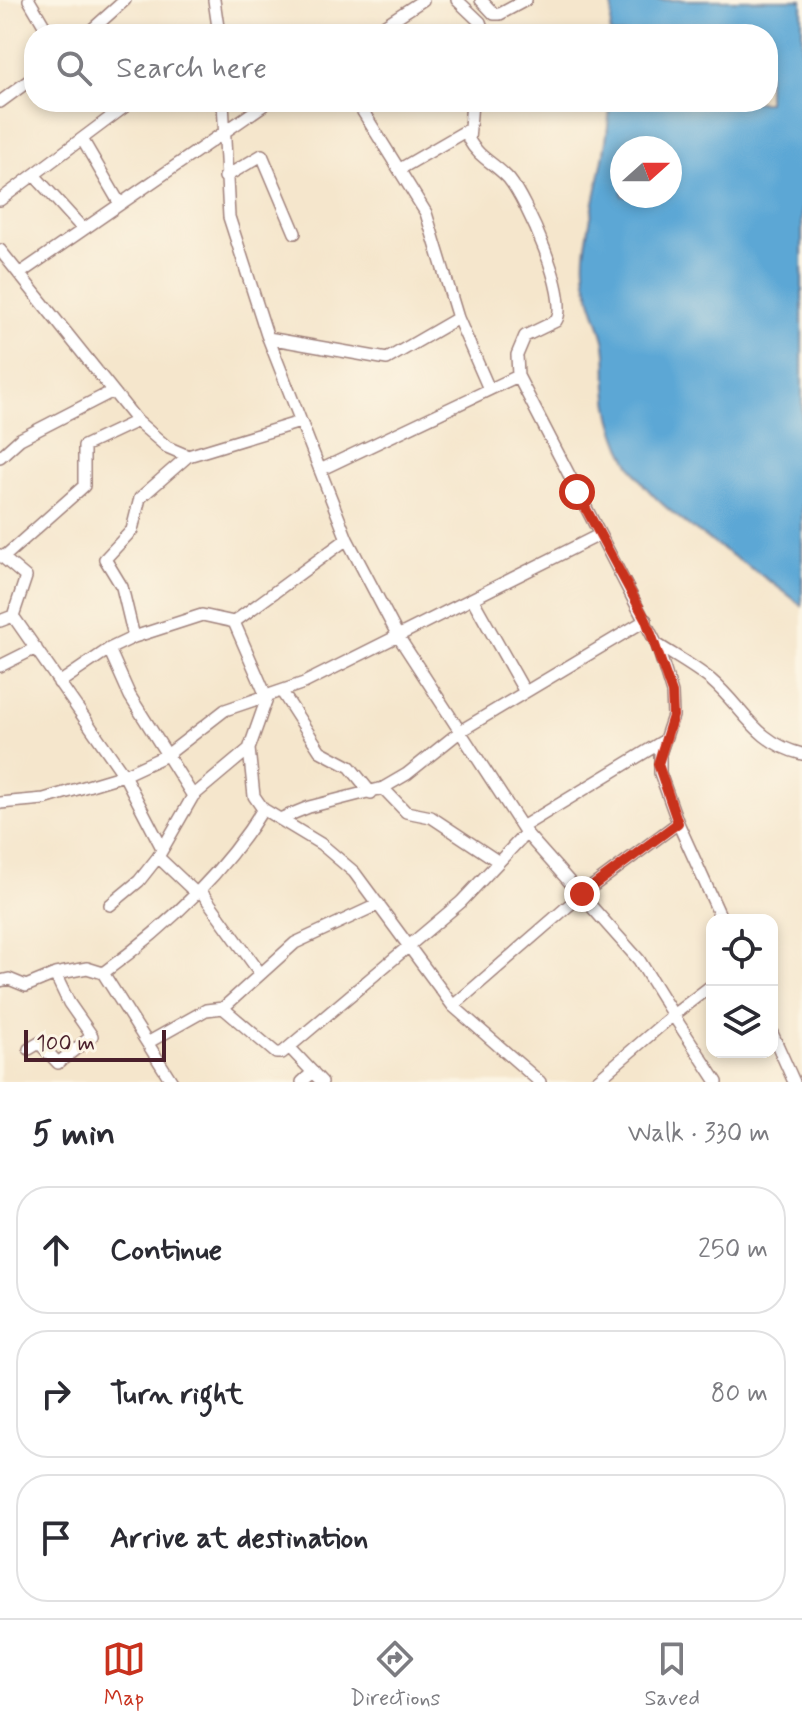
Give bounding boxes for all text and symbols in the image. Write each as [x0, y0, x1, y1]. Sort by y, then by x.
search box [24, 24, 778, 112]
icon: search [52, 46, 96, 90]
text: Search here [116, 49, 267, 88]
north arrow [610, 136, 682, 208]
route start [559, 474, 595, 510]
route end [564, 876, 600, 912]
map controls [706, 914, 778, 1058]
button: locate [706, 914, 778, 986]
button: layers [706, 986, 778, 1058]
scale bar [24, 1026, 166, 1062]
text: 100 m [36, 1030, 95, 1058]
text: 5 min [32, 1112, 115, 1157]
text: Walk · 330 m [628, 1117, 770, 1151]
icon: ahead [34, 1228, 78, 1272]
text: Continue [110, 1231, 222, 1270]
text: 250 m [698, 1233, 768, 1267]
icon: right [34, 1372, 78, 1416]
text: Turn right [110, 1375, 243, 1414]
text: 80 m [711, 1377, 768, 1411]
icon: arrive [34, 1516, 78, 1560]
text: Arrive at destination [110, 1519, 368, 1558]
tab: Map [102, 1637, 146, 1713]
tab: Directions [350, 1637, 440, 1713]
tab: Saved [644, 1637, 700, 1713]

